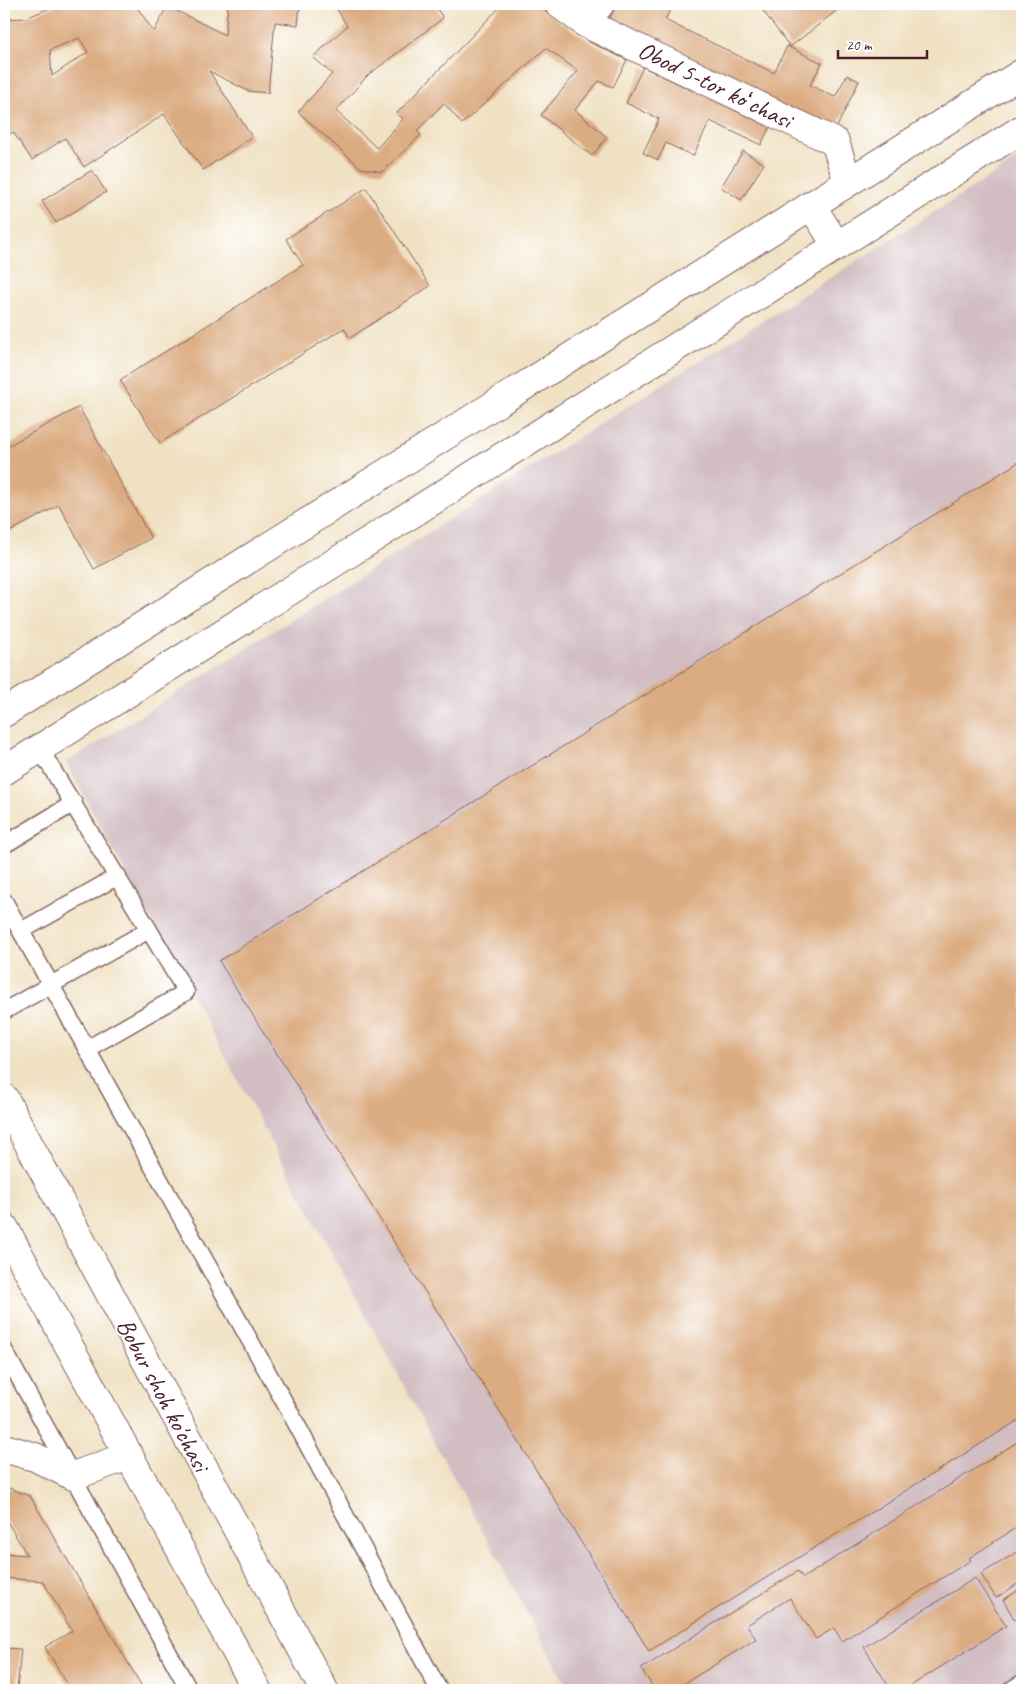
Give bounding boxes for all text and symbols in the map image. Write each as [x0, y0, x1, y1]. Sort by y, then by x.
scale bar [838, 28, 927, 60]
street label: Obod 5-tor koʻchasi [633, 34, 800, 138]
text: 20 m [846, 36, 873, 55]
street label: Bobur shoh ko'chasi [109, 1313, 218, 1480]

